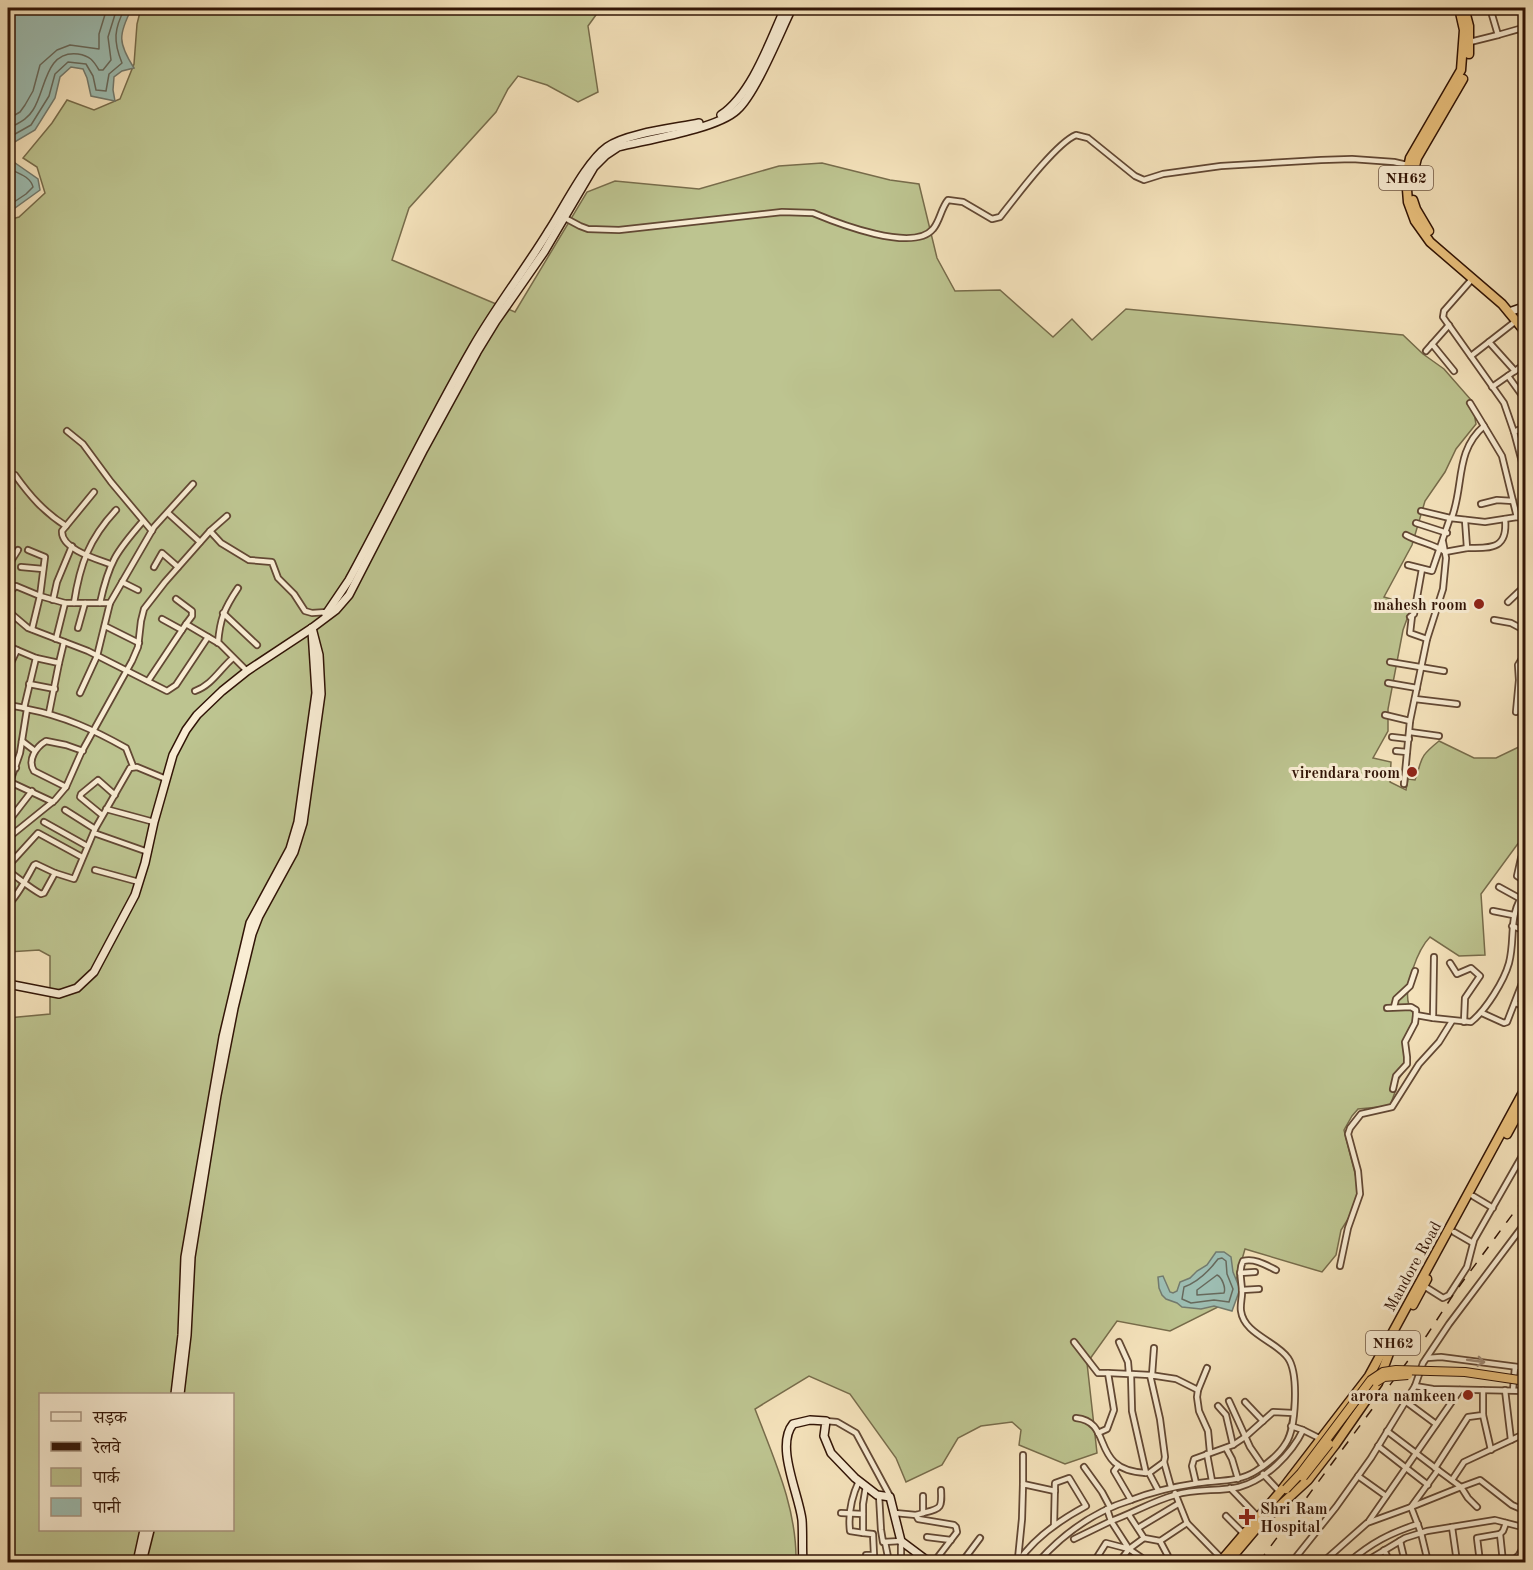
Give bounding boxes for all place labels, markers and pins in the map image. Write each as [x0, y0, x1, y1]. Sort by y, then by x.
marker: mahesh room [1472, 597, 1486, 611]
place label: mahesh room [1373, 598, 1467, 614]
marker: virendara room [1405, 765, 1419, 779]
place label: virendara room [1291, 766, 1400, 782]
marker: arora namkeen [1461, 1388, 1475, 1402]
place label: arora namkeen [1351, 1389, 1456, 1405]
place label: Shri Ram Hospital [1260, 1502, 1328, 1536]
marker: Shri Ram Hospital [1238, 1508, 1256, 1526]

